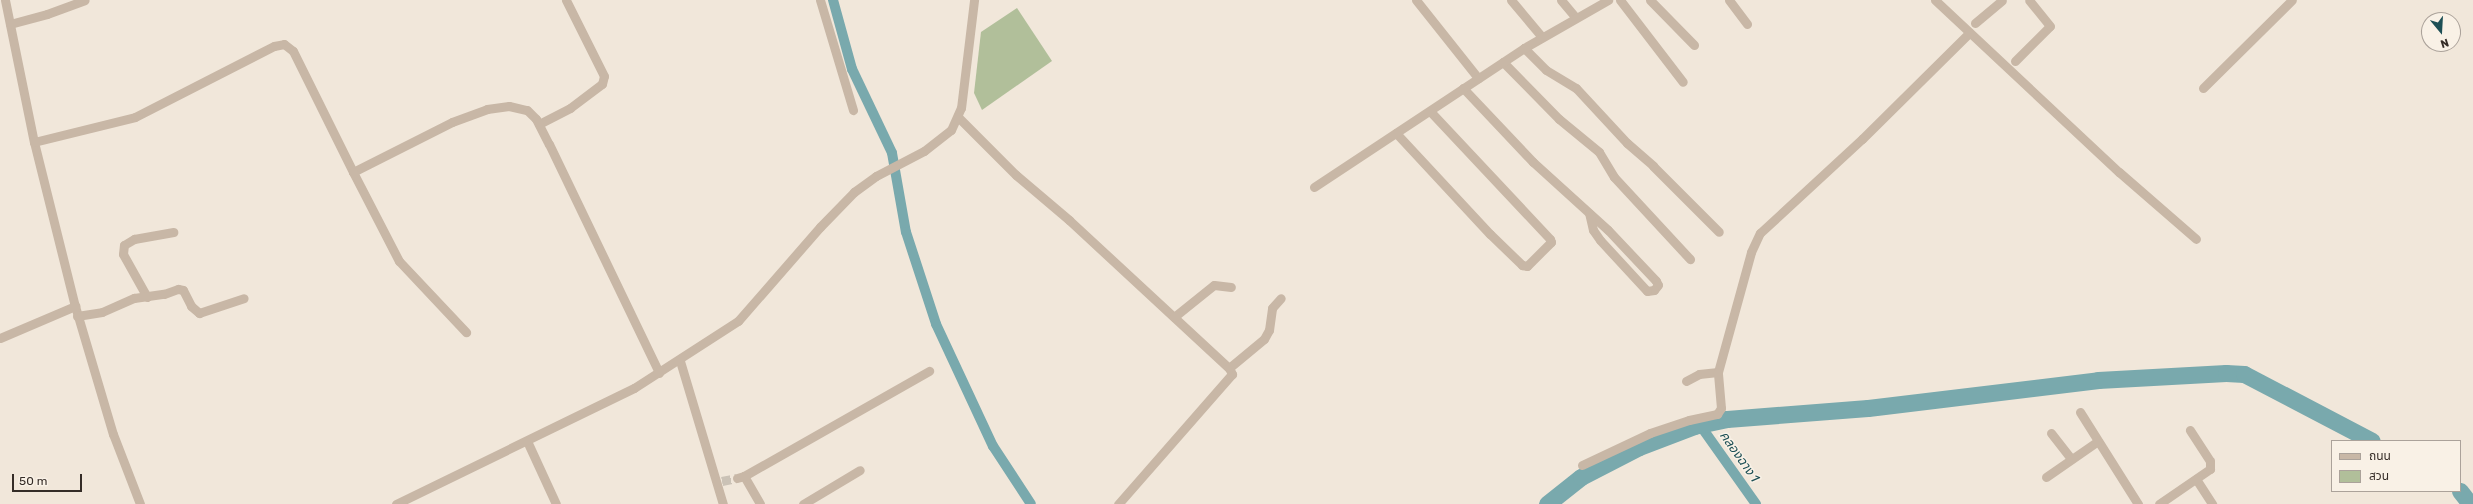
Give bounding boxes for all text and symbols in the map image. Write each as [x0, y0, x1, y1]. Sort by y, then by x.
north arrow [2421, 12, 2461, 52]
text: N [2439, 36, 2450, 50]
water label: คลองฉาง 1 [1716, 428, 1762, 486]
legend [2331, 440, 2461, 492]
text: ถนน [2369, 449, 2391, 463]
scale bar [14, 466, 84, 492]
text: สวน [2369, 469, 2389, 483]
text: 50 m [19, 474, 47, 488]

